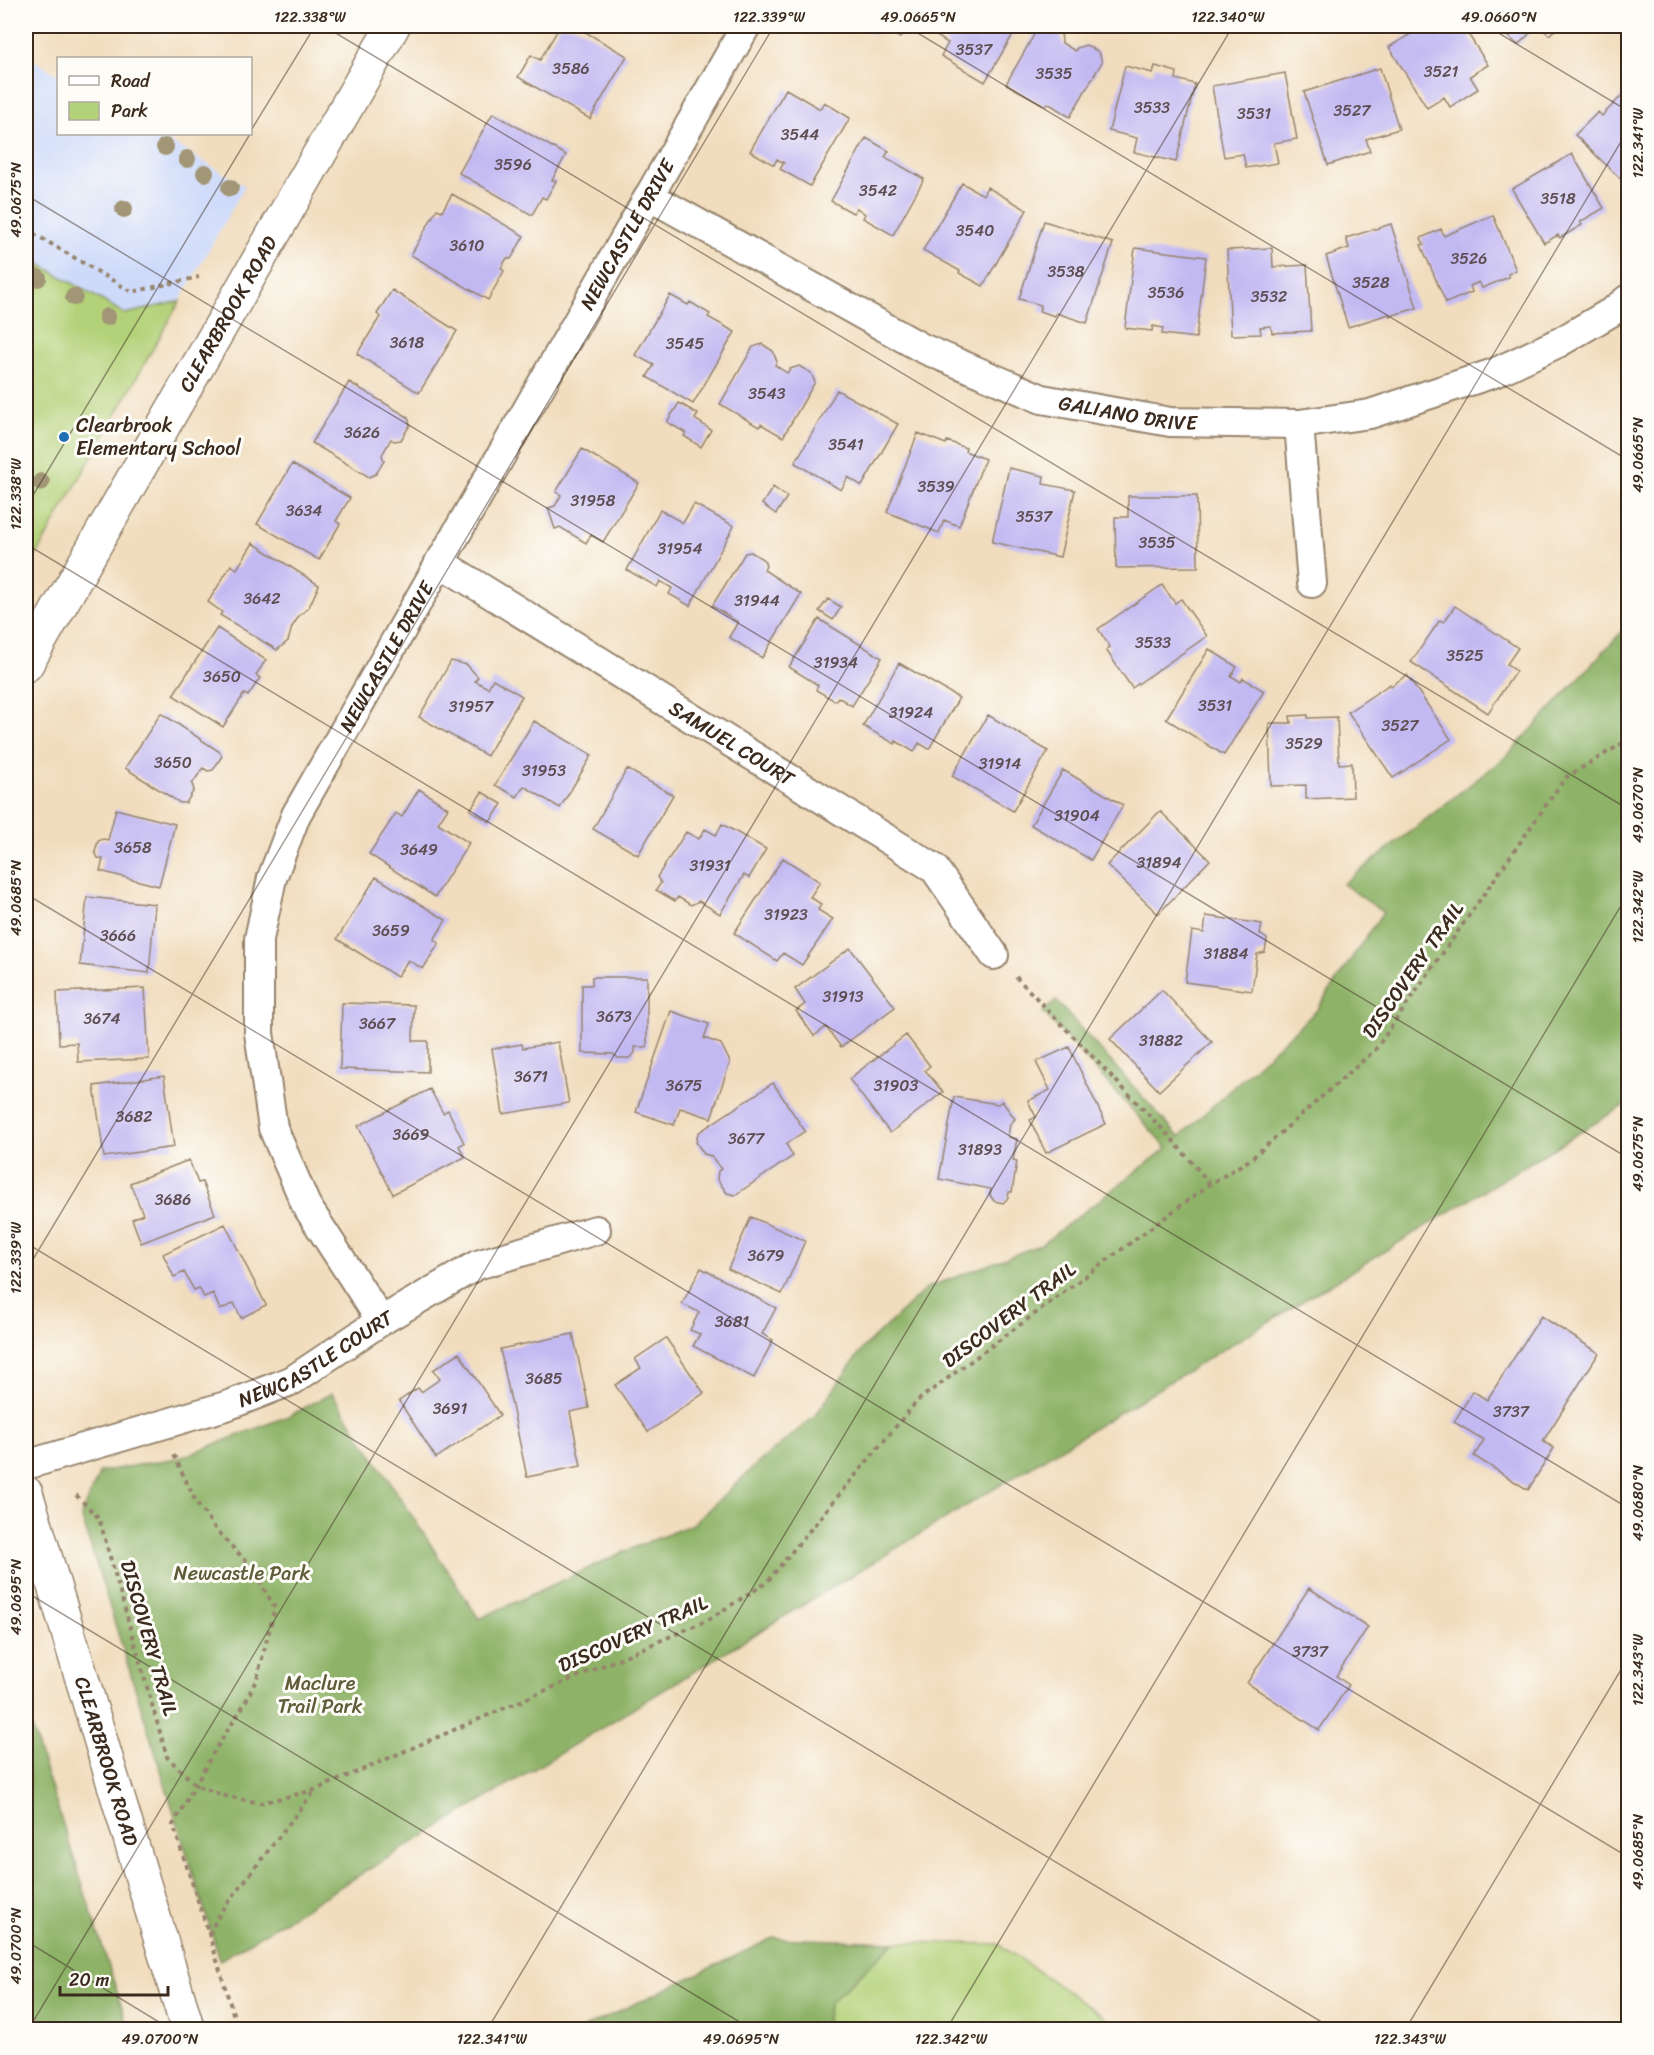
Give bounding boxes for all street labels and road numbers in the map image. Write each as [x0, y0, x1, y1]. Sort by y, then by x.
street label: NEWCASTLE DRIVE [570, 151, 685, 317]
street label: CLEARBROOK ROAD [169, 229, 287, 399]
street label: GALIANO DRIVE [1056, 385, 1199, 440]
street label: NEWCASTLE DRIVE [329, 573, 444, 739]
street label: SAMUEL COURT [662, 691, 802, 796]
street label: DISCOVERY TRAIL [1353, 894, 1474, 1046]
street label: DISCOVERY TRAIL [934, 1252, 1084, 1377]
street label: NEWCASTLE COURT [233, 1300, 400, 1417]
street label: DISCOVERY TRAIL [110, 1556, 188, 1721]
street label: DISCOVERY TRAIL [553, 1585, 714, 1683]
street label: CLEARBROOK ROAD [65, 1672, 149, 1850]

